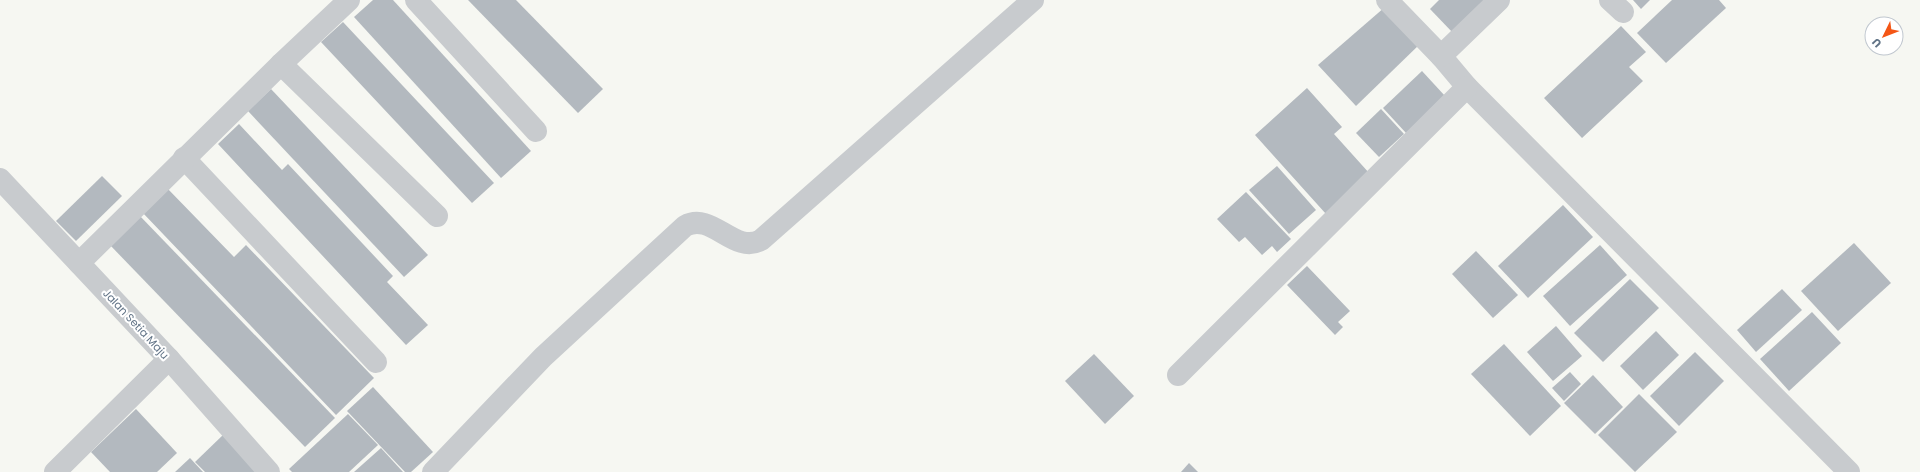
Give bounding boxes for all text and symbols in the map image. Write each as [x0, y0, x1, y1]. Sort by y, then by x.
north arrow [1864, 16, 1904, 56]
text: U [1868, 34, 1885, 51]
street label: Jalan Setia Maju [99, 285, 173, 363]

